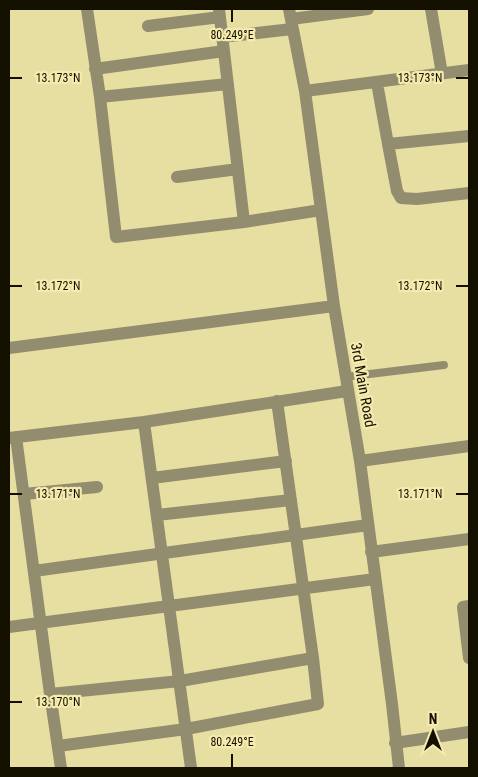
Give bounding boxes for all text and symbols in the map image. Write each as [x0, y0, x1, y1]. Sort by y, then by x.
text: 80.249°E [210, 28, 254, 42]
text: 13.173°N [36, 71, 80, 85]
text: 13.173°N [398, 71, 442, 85]
text: 13.172°N [36, 279, 80, 293]
text: 13.172°N [398, 279, 442, 293]
street label: 3rd Main Road [347, 341, 379, 429]
text: 13.171°N [36, 487, 80, 501]
text: 13.171°N [398, 487, 442, 501]
text: 13.170°N [36, 695, 80, 709]
north arrow [408, 707, 458, 757]
text: N [429, 711, 437, 727]
text: 80.249°E [210, 735, 254, 749]

